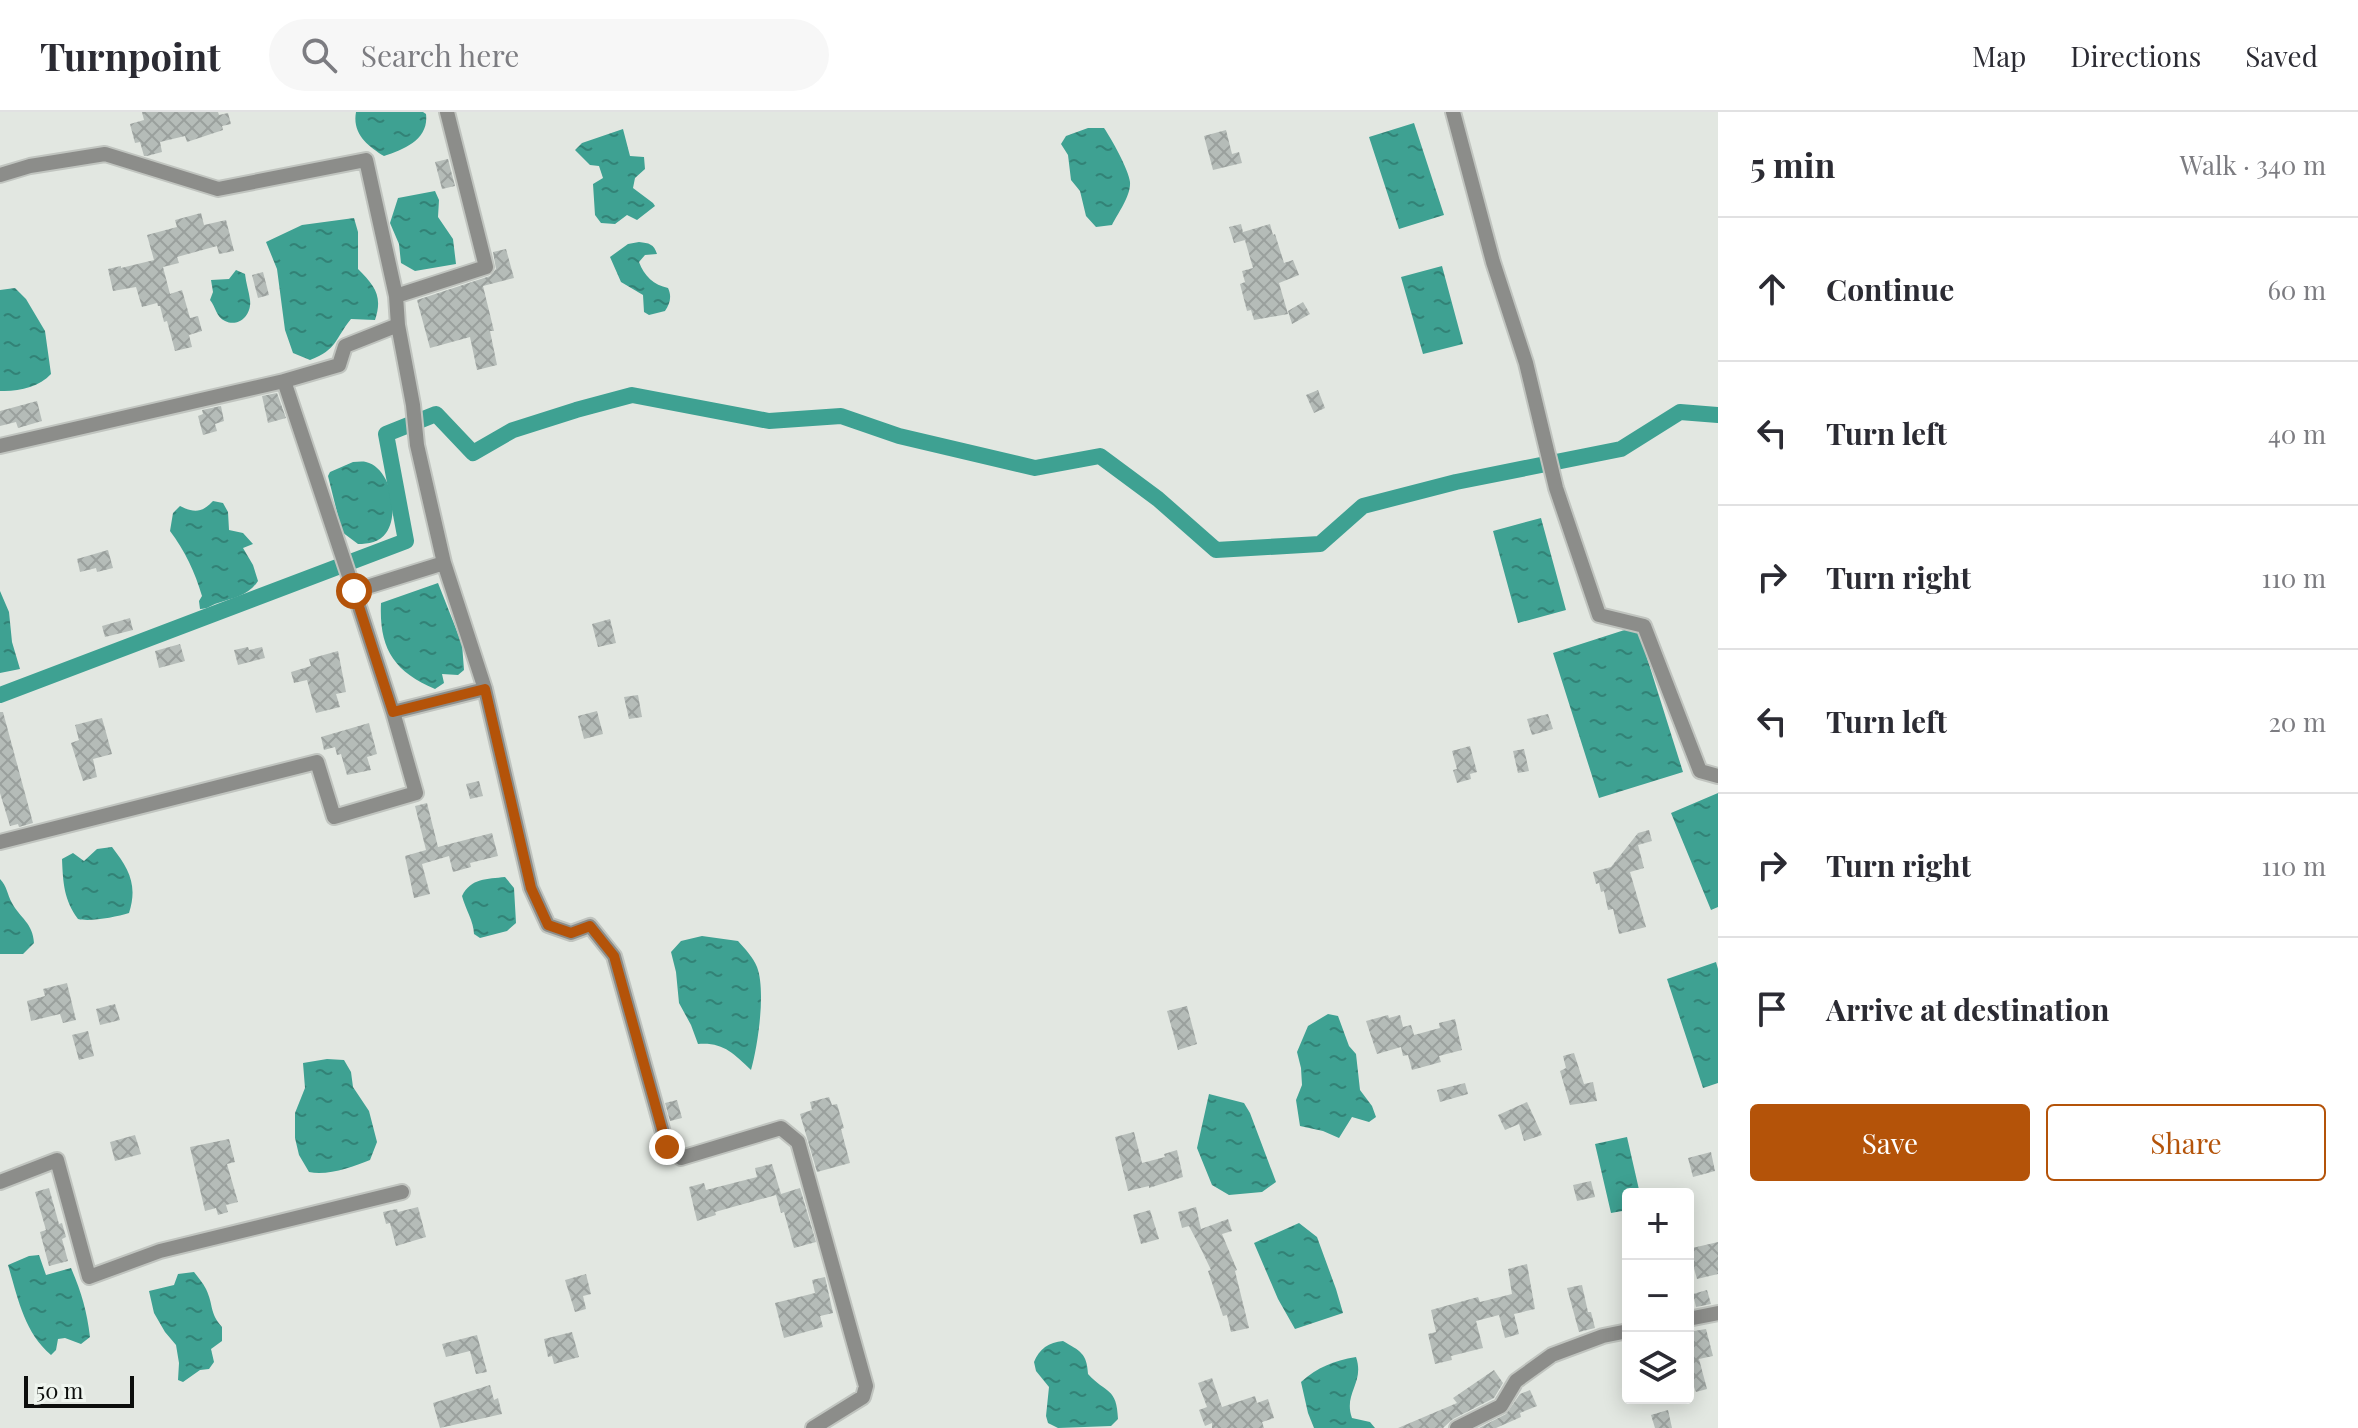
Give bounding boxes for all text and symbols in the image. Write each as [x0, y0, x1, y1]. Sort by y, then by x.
search box [269, 19, 829, 91]
text: Turnpoint [40, 30, 221, 81]
icon: search [297, 33, 341, 77]
text: Search here [361, 35, 519, 75]
text: Map [1972, 37, 2026, 74]
text: Directions [2070, 37, 2201, 74]
text: Saved [2245, 37, 2318, 74]
text: 5 min [1750, 141, 1835, 187]
text: Walk · 340 m [2180, 147, 2326, 182]
icon: ahead [1750, 267, 1794, 311]
text: Continue [1826, 269, 1954, 309]
text: 60 m [2267, 272, 2326, 307]
icon: left [1750, 411, 1794, 455]
text: Turn left [1826, 413, 1947, 453]
text: 40 m [2268, 416, 2326, 451]
icon: right [1750, 555, 1794, 599]
text: Turn right [1826, 557, 1971, 597]
text: 110 m [2262, 560, 2326, 595]
route start [336, 573, 372, 609]
icon: left [1750, 699, 1794, 743]
text: Turn left [1826, 701, 1947, 741]
text: 20 m [2268, 704, 2326, 739]
icon: right [1750, 843, 1794, 887]
text: Turn right [1826, 845, 1971, 885]
text: 110 m [2262, 848, 2326, 883]
icon: arrive [1750, 987, 1794, 1031]
text: Arrive at destination [1826, 989, 2109, 1029]
button: Save [1750, 1104, 2030, 1181]
button: Share [2046, 1104, 2326, 1181]
route end [649, 1129, 685, 1165]
map controls [1622, 1188, 1694, 1404]
button: + [1622, 1188, 1694, 1260]
button: − [1622, 1260, 1694, 1332]
button: layers [1622, 1332, 1694, 1404]
scale bar [24, 1372, 134, 1408]
text: 50 m [36, 1375, 83, 1405]

